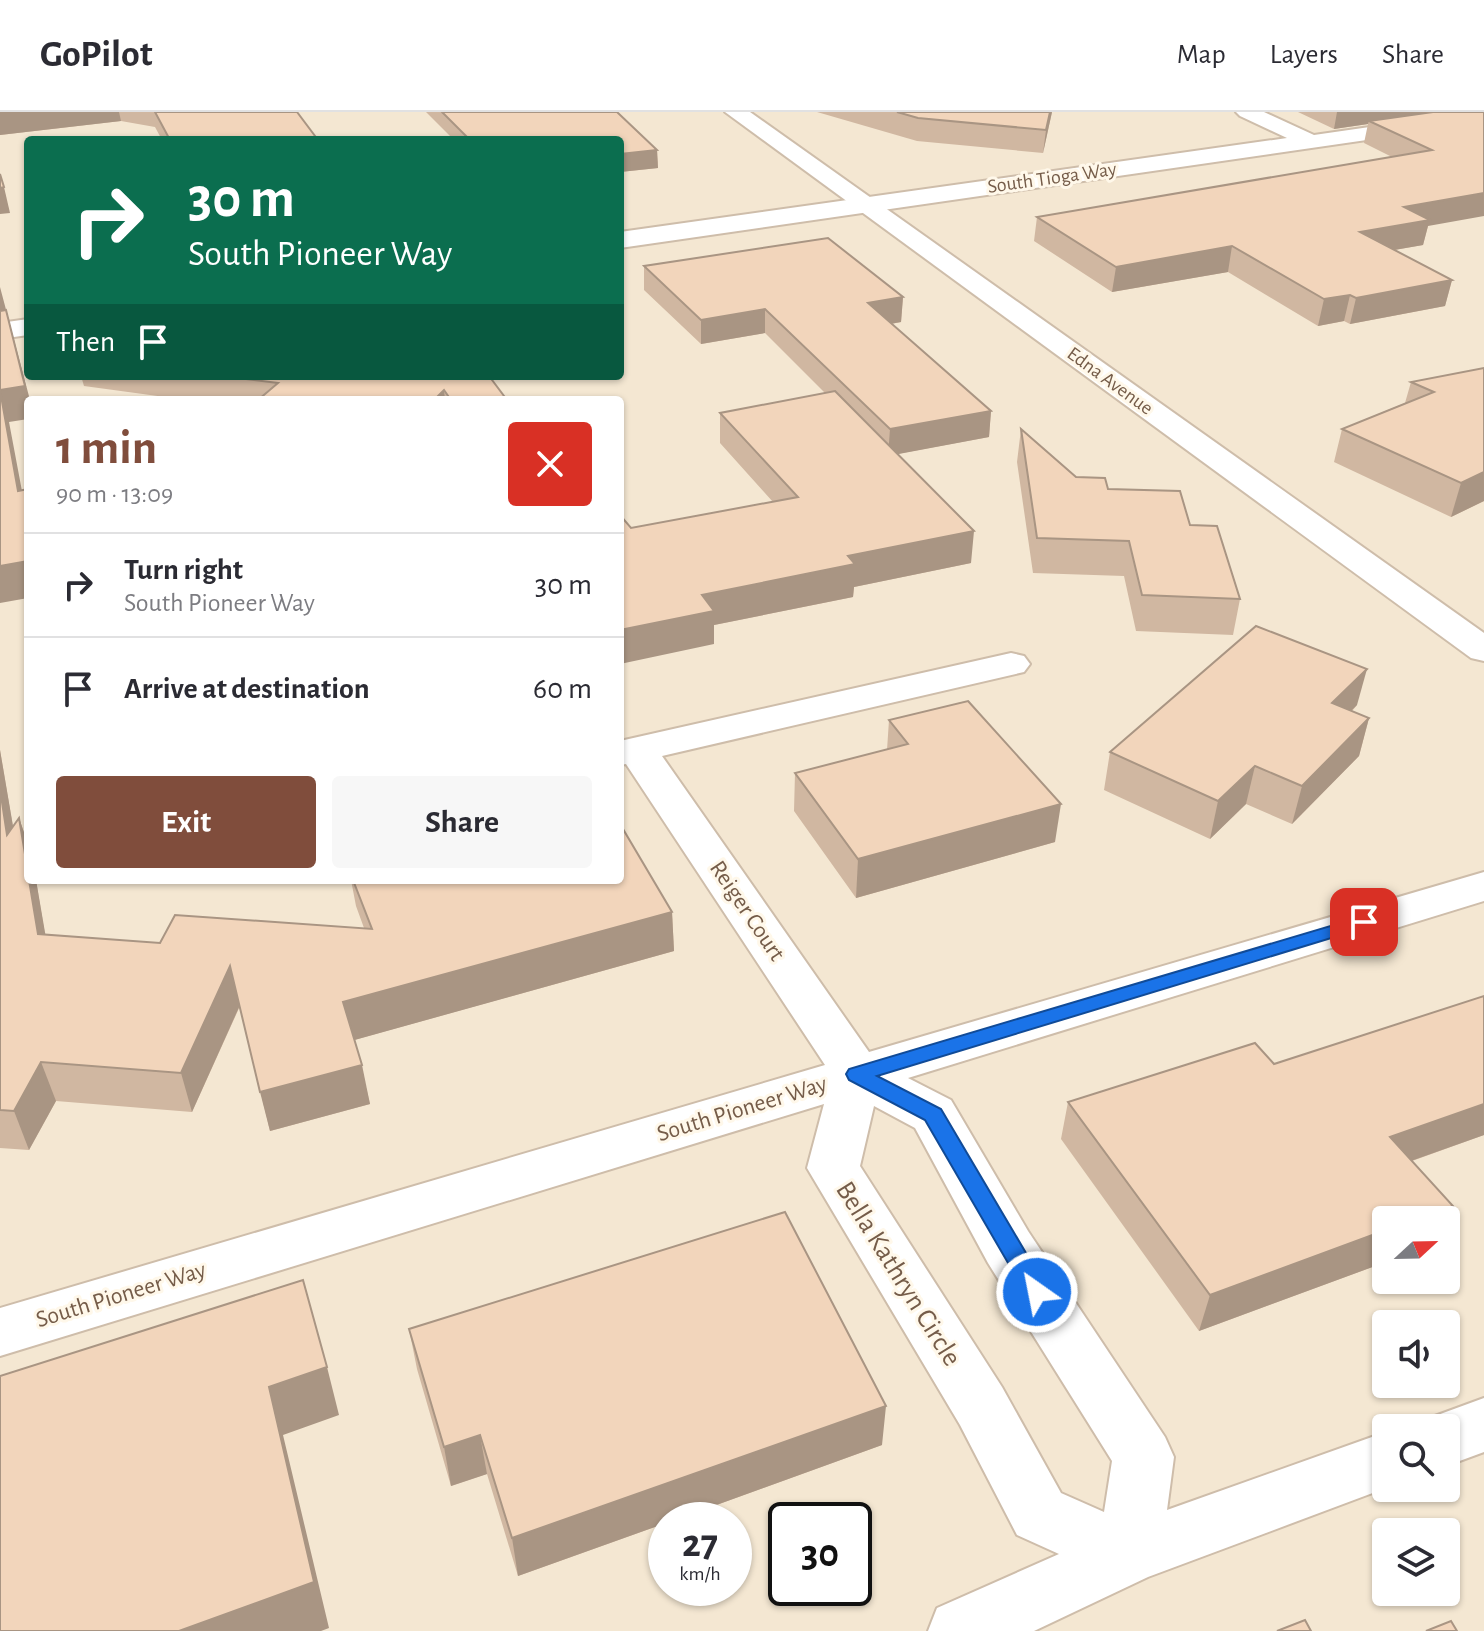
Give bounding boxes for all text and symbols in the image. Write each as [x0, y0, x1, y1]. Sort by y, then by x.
text: GoPilot [40, 36, 153, 74]
text: Map [1177, 41, 1226, 69]
text: Layers [1270, 41, 1338, 69]
text: Share [1382, 41, 1444, 69]
street label: South Tioga Way [986, 159, 1118, 197]
icon: right [56, 168, 160, 272]
text: 30 m [188, 171, 295, 227]
text: South Pioneer Way [188, 236, 452, 272]
icon: arrive [131, 320, 175, 364]
text: Then [56, 327, 115, 357]
street label: Edna Avenue [1063, 343, 1157, 419]
button: close [508, 422, 592, 506]
text: 1 min [56, 425, 157, 473]
text: 90 m · 13:09 [56, 481, 173, 507]
text: Turn right [124, 555, 243, 585]
icon: right [56, 563, 100, 607]
text: 30 m [535, 570, 592, 600]
text: South Pioneer Way [124, 590, 315, 616]
icon: arrive [56, 667, 100, 711]
text: Arrive at destination [124, 674, 370, 704]
text: 60 m [533, 674, 592, 704]
button: Exit [56, 776, 316, 868]
button: Share [332, 776, 592, 868]
street label: Reiger Court [705, 857, 789, 966]
pin [1330, 888, 1398, 956]
icon: arrive [1342, 900, 1386, 944]
street label: South Pioneer Way [654, 1072, 830, 1146]
street label: Bella Kathryn Circle [830, 1177, 966, 1371]
north arrow [1372, 1206, 1460, 1294]
map controls [1372, 1206, 1460, 1606]
position arrow [995, 1250, 1079, 1334]
street label: South Pioneer Way [33, 1258, 209, 1332]
button: sound [1372, 1310, 1460, 1398]
button: search [1372, 1414, 1460, 1502]
speed limit sign: 30 [768, 1502, 872, 1606]
button: layers [1372, 1518, 1460, 1606]
text: 27 [682, 1524, 718, 1564]
text: km/h [679, 1564, 721, 1584]

